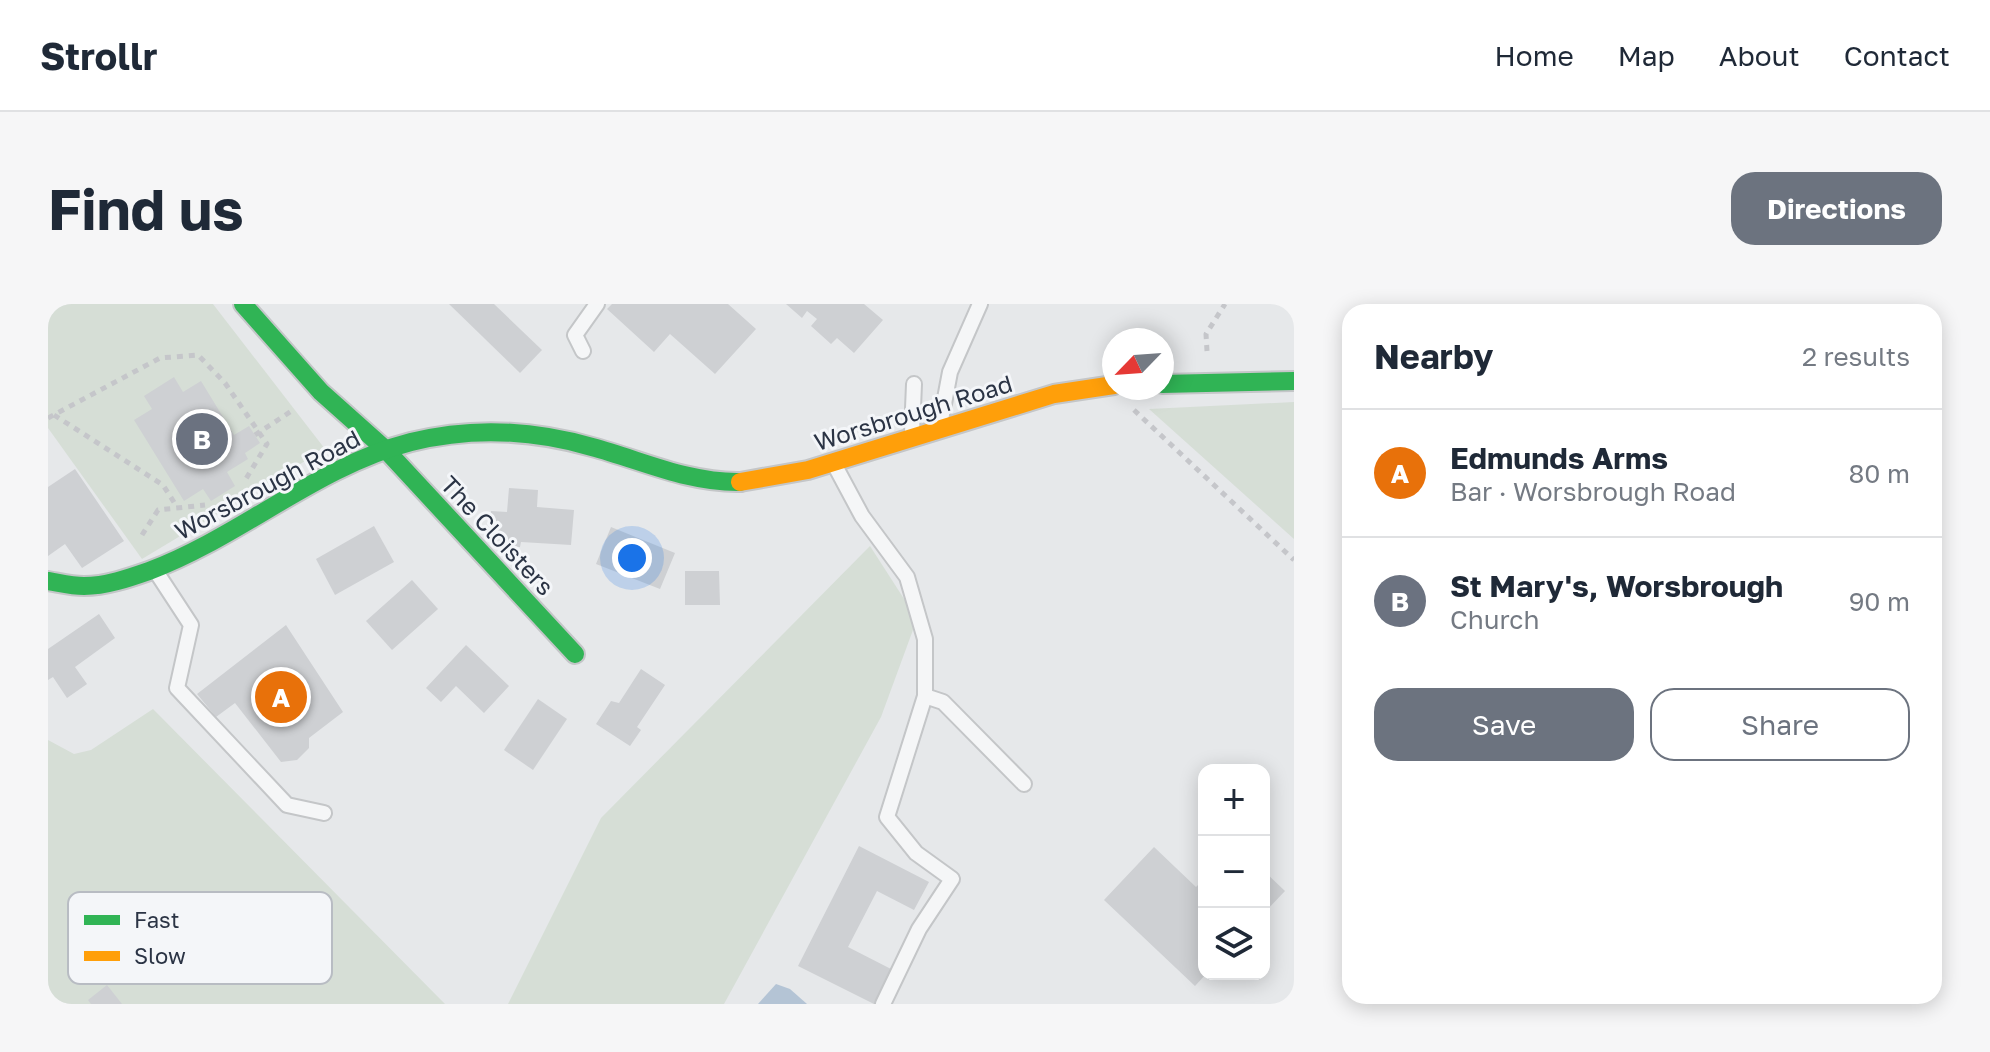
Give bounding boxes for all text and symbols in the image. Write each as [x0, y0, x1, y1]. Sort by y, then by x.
text: Strollr [40, 33, 158, 78]
text: Home [1495, 39, 1574, 72]
text: Map [1618, 39, 1675, 72]
text: About [1719, 39, 1800, 72]
text: Contact [1844, 39, 1950, 72]
button: Directions [1731, 172, 1942, 245]
text: Find us [48, 175, 244, 242]
north arrow [1102, 328, 1174, 400]
text: Nearby [1374, 336, 1494, 376]
text: 2 results [1802, 341, 1910, 372]
street label: Worsbrough Road [810, 368, 1016, 456]
pin: B [176, 409, 228, 469]
street label: Worsbrough Road [169, 423, 365, 545]
text: Edmunds Arms [1450, 440, 1668, 476]
text: A [1391, 458, 1409, 489]
text: 80 m [1849, 458, 1910, 489]
street label: The Cloisters [435, 469, 561, 601]
text: Bar · Worsbrough Road [1450, 476, 1736, 507]
your location [612, 538, 652, 578]
text: St Mary's, Worsbrough [1450, 568, 1783, 604]
text: B [1391, 586, 1409, 617]
text: 90 m [1849, 586, 1910, 617]
text: Church [1450, 604, 1539, 635]
pin: A [255, 667, 307, 727]
button: Save [1374, 688, 1634, 761]
button: Share [1650, 688, 1910, 761]
map controls [1198, 764, 1270, 980]
button: + [1198, 764, 1270, 836]
button: − [1198, 836, 1270, 908]
legend [68, 892, 332, 984]
text: Fast [134, 906, 180, 933]
button: layers [1198, 908, 1270, 980]
text: Slow [134, 942, 186, 969]

